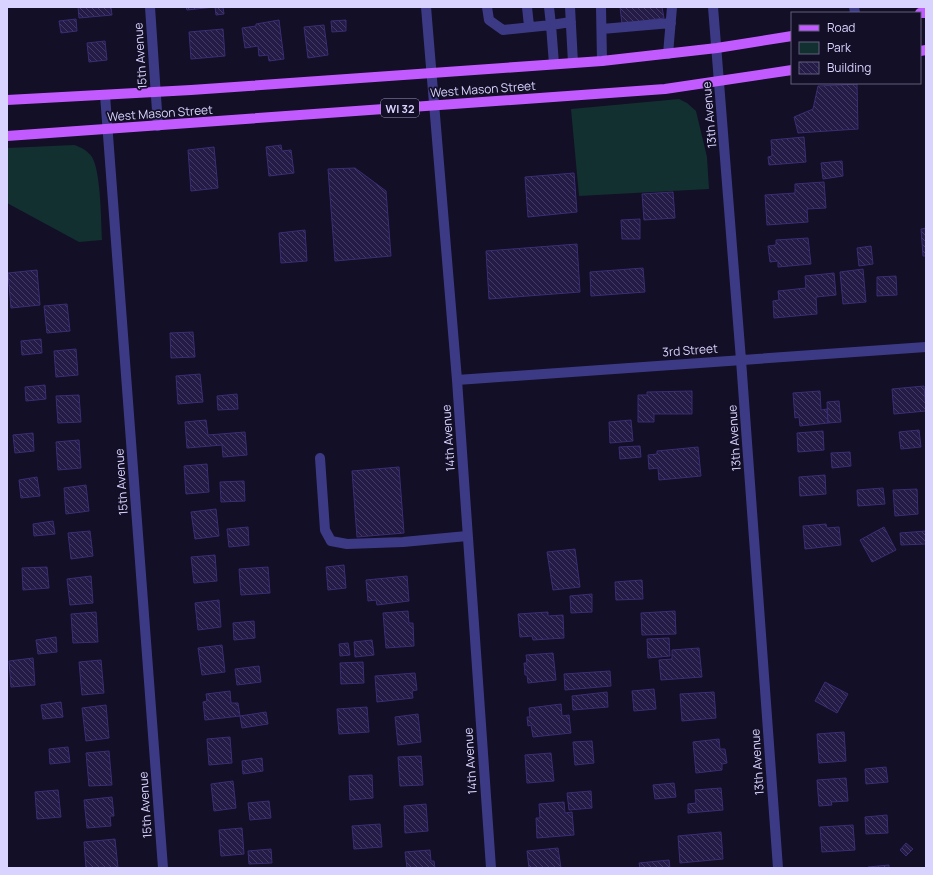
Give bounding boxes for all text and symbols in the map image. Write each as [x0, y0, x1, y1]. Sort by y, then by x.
legend [791, 12, 921, 84]
text: Road [827, 19, 855, 36]
street label: 15th Avenue [129, 22, 151, 90]
text: Park [827, 39, 852, 56]
text: Building [827, 59, 871, 76]
street label: West Mason Street [430, 77, 537, 101]
street label: 13th Avenue [698, 81, 720, 149]
road number: WI 32 [381, 99, 419, 117]
street label: West Mason Street [107, 101, 214, 125]
street label: 3rd Street [662, 340, 719, 360]
street label: 14th Avenue [437, 404, 459, 472]
street label: 13th Avenue [723, 404, 745, 472]
street label: 15th Avenue [110, 448, 132, 516]
street label: 14th Avenue [459, 727, 481, 795]
street label: 13th Avenue [746, 728, 768, 796]
street label: 15th Avenue [134, 771, 156, 839]

